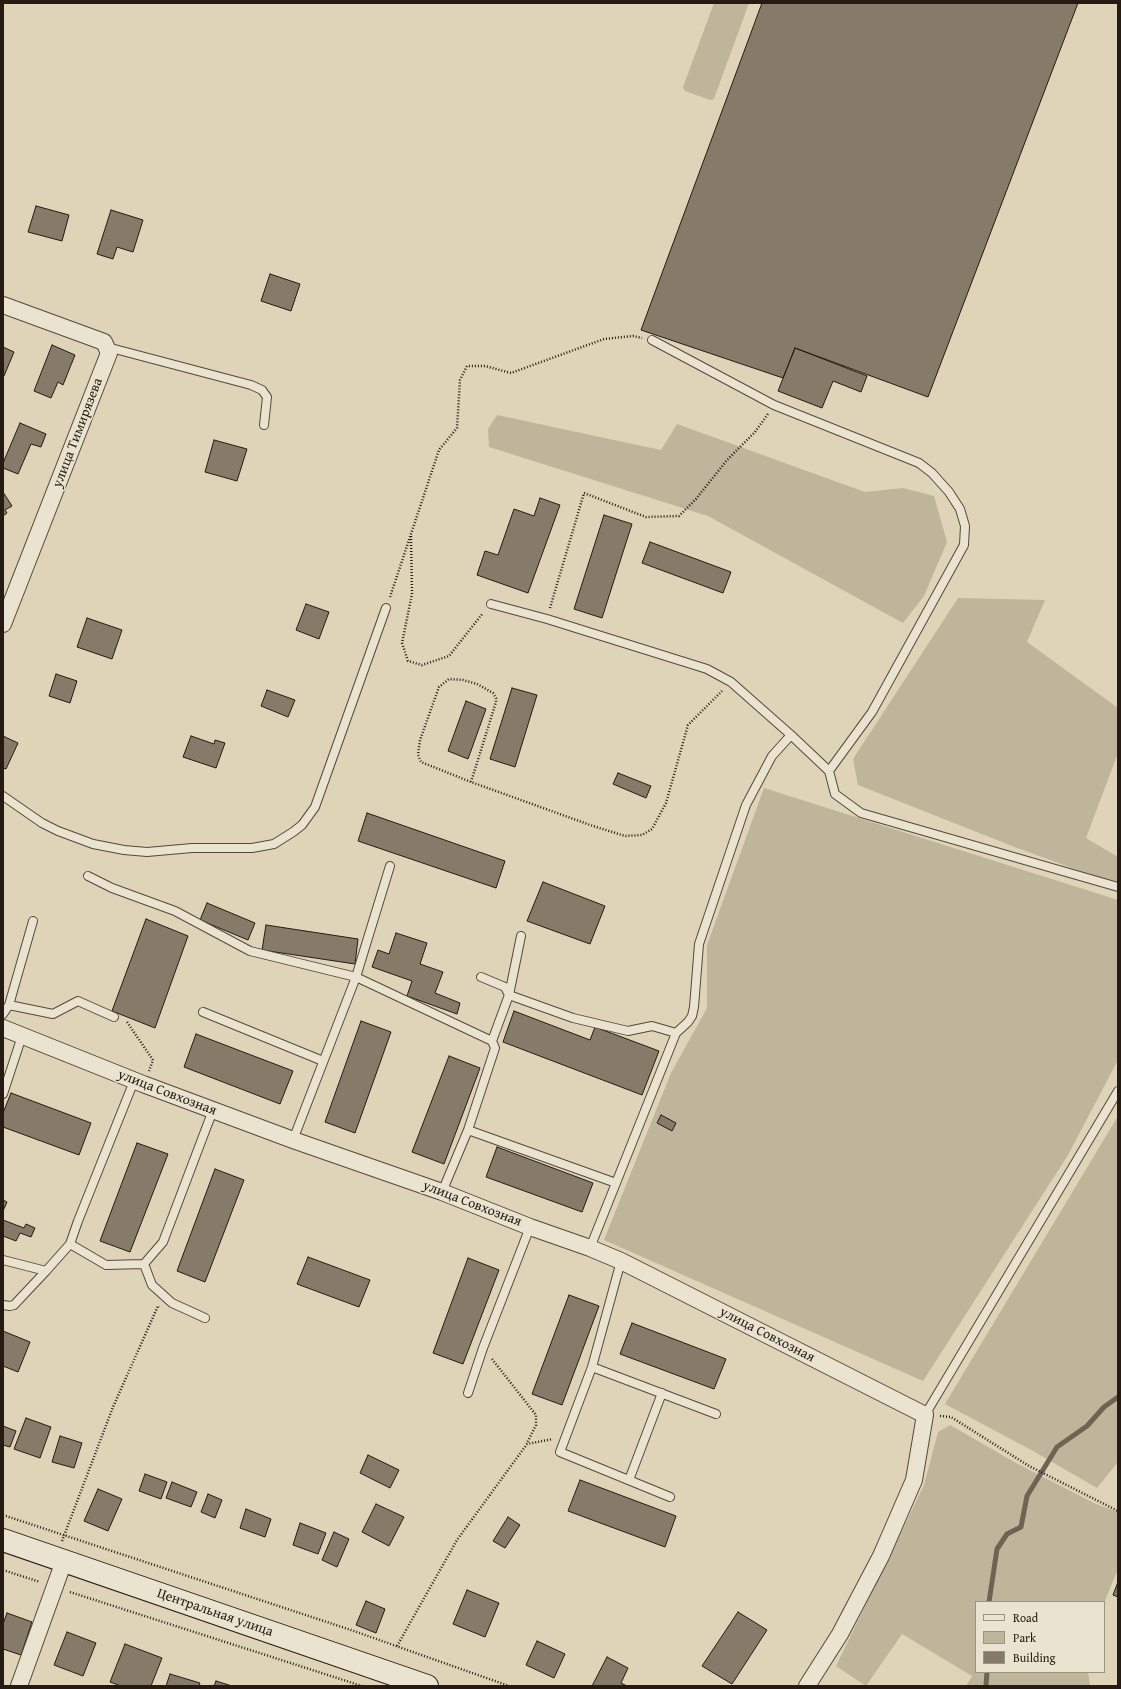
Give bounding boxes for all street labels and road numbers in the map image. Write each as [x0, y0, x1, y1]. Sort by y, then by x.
street label: улица Тимирязева [49, 376, 107, 490]
street label: улица Совхозная [115, 1066, 219, 1120]
street label: улица Совхозная [420, 1177, 524, 1231]
street label: улица Совхозная [717, 1304, 817, 1366]
street label: Центральная улица [155, 1585, 275, 1641]

